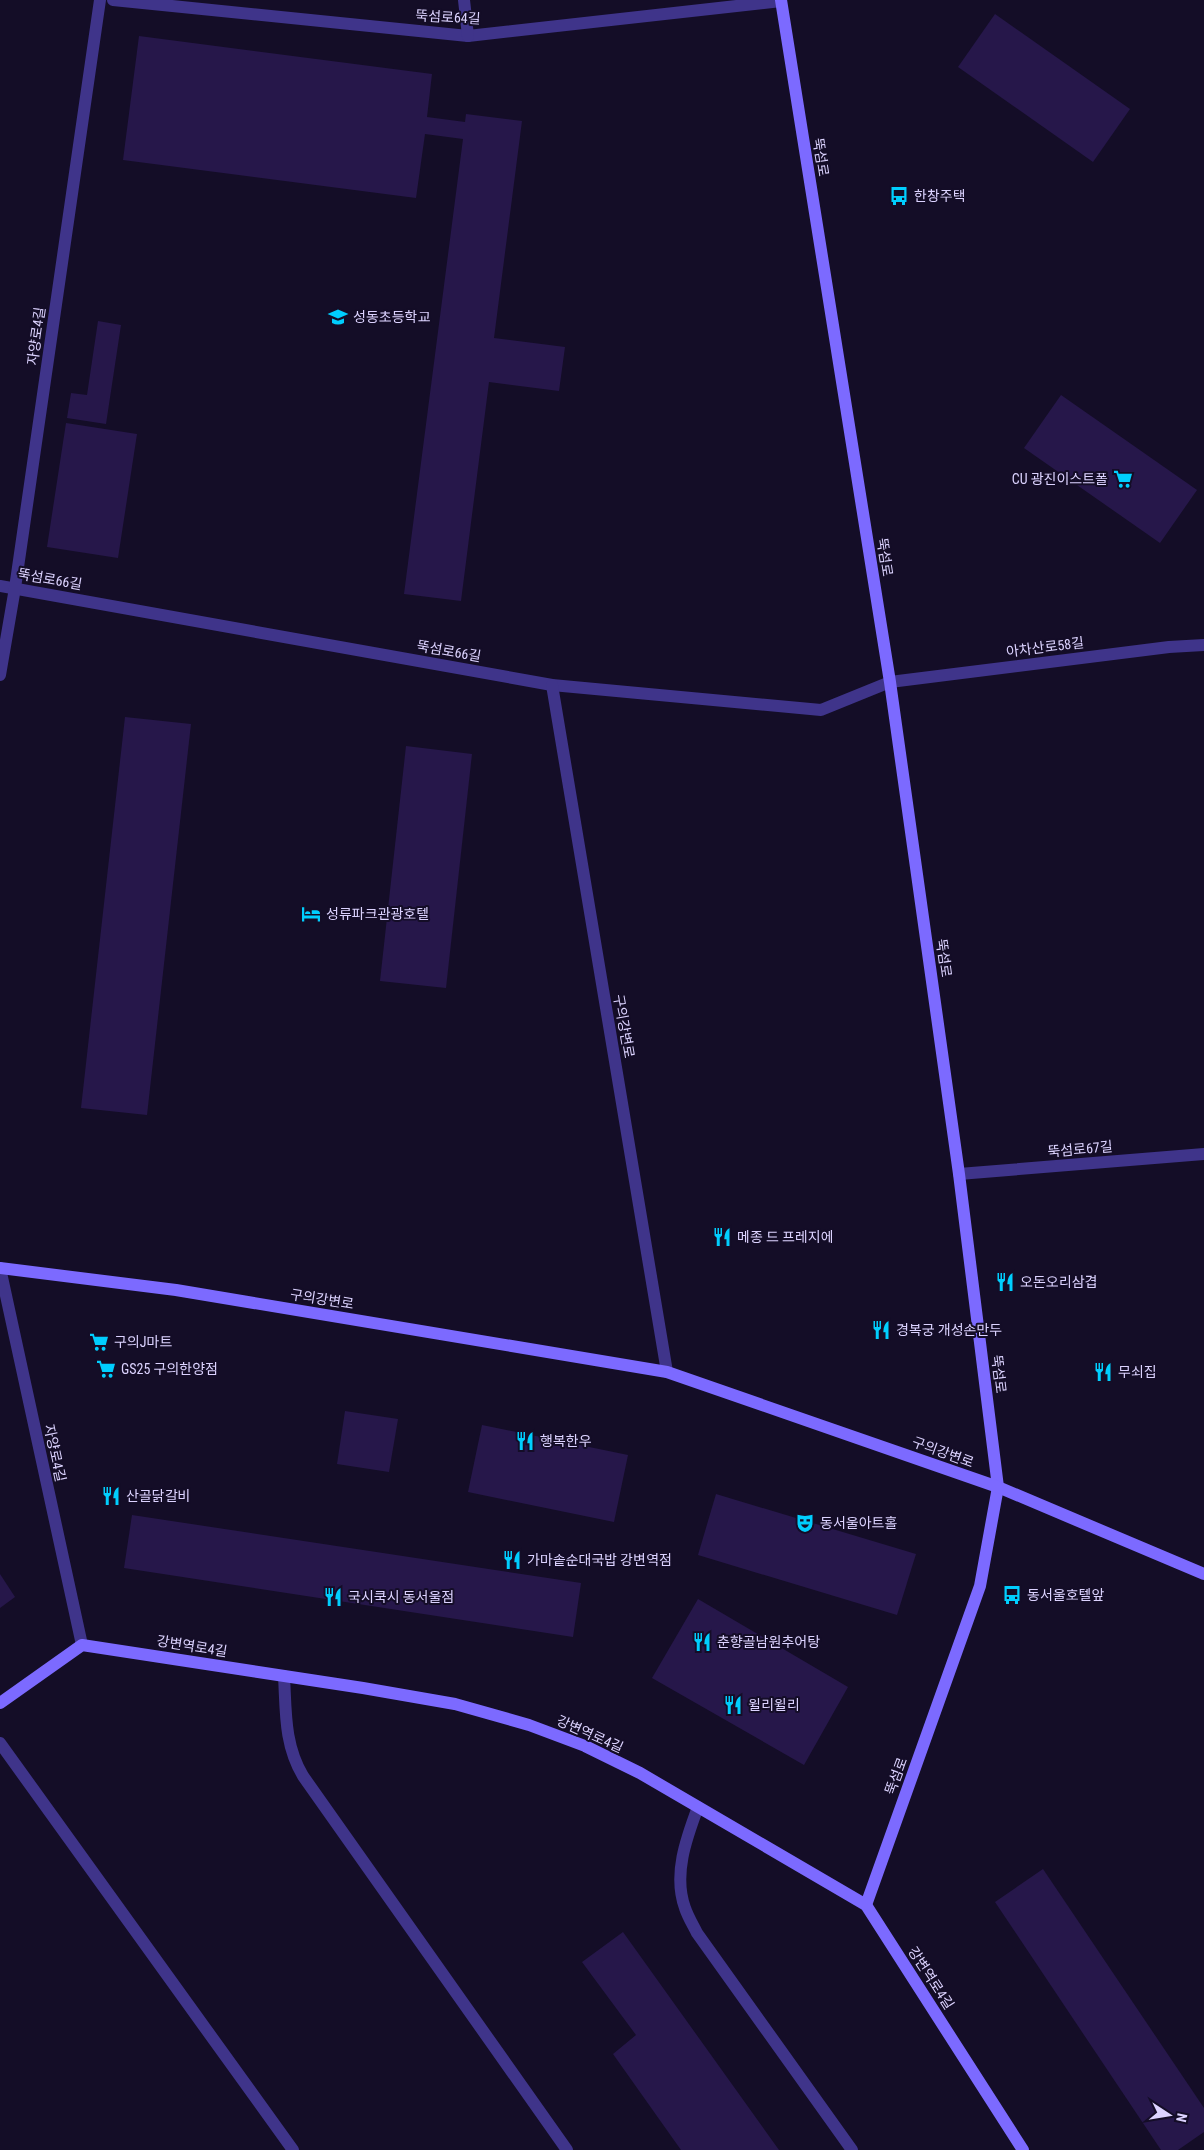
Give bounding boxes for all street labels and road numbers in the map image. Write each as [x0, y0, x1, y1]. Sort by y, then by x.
street label: 뚝섬로64길 [415, 7, 481, 27]
street label: 뚝섬로 [810, 137, 832, 177]
street label: 자양로4길 [24, 306, 48, 366]
street label: 뚝섬로 [874, 537, 896, 577]
street label: 뚝섬로66길 [16, 565, 84, 593]
street label: 아차산로58길 [1005, 634, 1085, 660]
street label: 뚝섬로66길 [415, 637, 483, 665]
street label: 뚝섬로 [933, 938, 955, 978]
street label: 구의강변로 [611, 993, 637, 1059]
street label: 뚝섬로67길 [1047, 1138, 1113, 1160]
street label: 구의강변로 [289, 1286, 355, 1312]
street label: 뚝섬로 [989, 1354, 1009, 1394]
street label: 자양로4길 [41, 1423, 69, 1483]
street label: 구의강변로 [910, 1433, 976, 1471]
street label: 강변역로4길 [156, 1633, 228, 1659]
street label: 강변역로4길 [554, 1712, 626, 1756]
street label: 뚝섬로 [882, 1755, 910, 1797]
street label: 강변역로4길 [905, 1944, 957, 2012]

